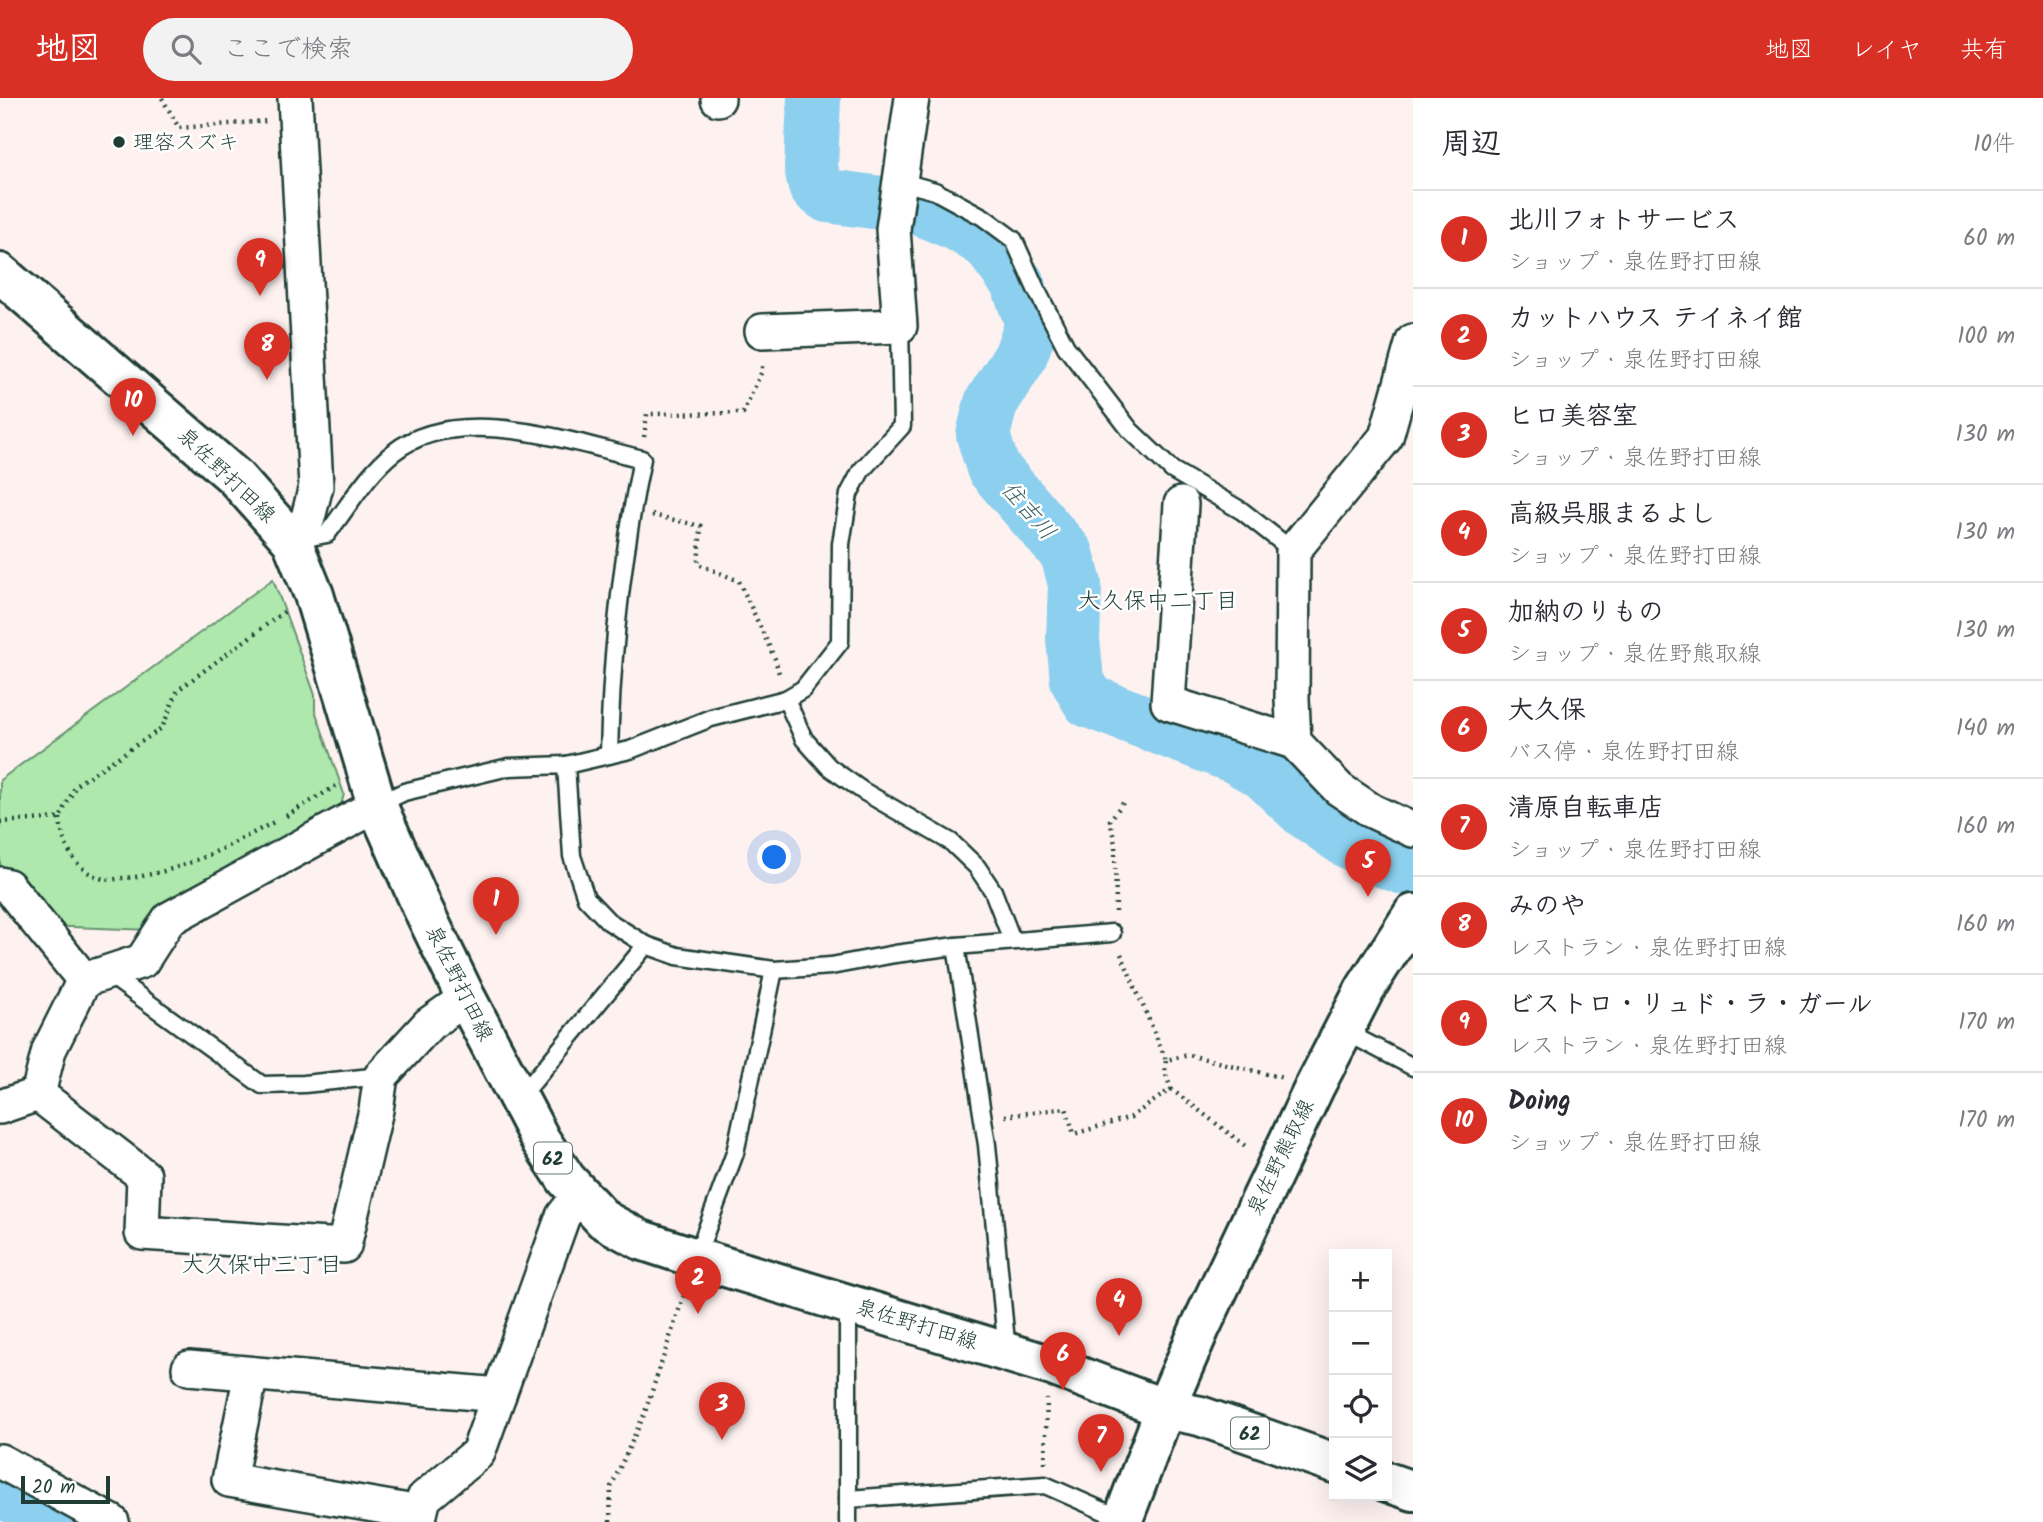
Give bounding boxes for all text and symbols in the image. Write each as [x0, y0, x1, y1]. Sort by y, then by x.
search box [143, 18, 633, 81]
text: 地図 [35, 24, 101, 77]
text: ここで検索 [223, 29, 353, 71]
icon: search [167, 30, 205, 68]
text: 地図 [1765, 31, 1813, 70]
text: レイヤ [1851, 31, 1922, 70]
text: 共有 [1960, 31, 2008, 70]
text: 周辺 [1441, 121, 1501, 169]
place label: 理容スズキ [133, 127, 239, 160]
text: 10件 [1973, 127, 2015, 163]
marker: 理容スズキ [111, 134, 127, 150]
text: 北川フォトサービス [1508, 200, 1739, 242]
text: 1 [1461, 221, 1467, 257]
text: 60 m [1963, 221, 2015, 257]
pin: 9 [237, 238, 283, 296]
text: ショップ · 泉佐野打田線 [1508, 245, 1761, 281]
text: カットハウス テイネイ館 [1508, 298, 1802, 340]
text: 2 [1457, 319, 1471, 355]
text: 100 m [1957, 319, 2015, 355]
pin: 8 [244, 322, 290, 380]
text: ショップ · 泉佐野打田線 [1508, 343, 1761, 379]
pin: 10 [110, 378, 156, 436]
text: ヒロ美容室 [1508, 396, 1638, 438]
text: 3 [1458, 417, 1470, 453]
text: 130 m [1956, 417, 2015, 453]
street label: 泉佐野打田線 [169, 420, 283, 532]
text: ショップ · 泉佐野打田線 [1508, 441, 1761, 477]
water label: 住吉川 [991, 473, 1064, 549]
text: 高級呉服まるよし [1508, 494, 1716, 536]
text: 4 [1458, 515, 1470, 551]
text: 130 m [1956, 515, 2015, 551]
text: ショップ · 泉佐野打田線 [1508, 539, 1761, 575]
district label: 大久保中二丁目 [1078, 584, 1239, 620]
text: 加納のりもの [1508, 592, 1664, 634]
text: 5 [1458, 613, 1470, 649]
text: 130 m [1956, 613, 2015, 649]
text: ショップ · 泉佐野熊取線 [1508, 637, 1761, 673]
text: 大久保 [1508, 690, 1586, 732]
text: 6 [1458, 711, 1470, 747]
text: 140 m [1956, 711, 2015, 747]
text: バス停 · 泉佐野打田線 [1508, 735, 1739, 771]
text: 清原自転車店 [1508, 788, 1664, 830]
text: 7 [1459, 809, 1469, 845]
text: 160 m [1956, 809, 2015, 845]
text: ショップ · 泉佐野打田線 [1508, 833, 1761, 869]
pin: 5 [1345, 839, 1391, 897]
your location [757, 840, 791, 874]
pin: 1 [473, 877, 519, 935]
text: みのや [1508, 886, 1586, 928]
text: 8 [1457, 907, 1471, 943]
text: 160 m [1956, 907, 2015, 943]
street label: 泉佐野打田線 [416, 920, 501, 1048]
text: レストラン · 泉佐野打田線 [1508, 931, 1787, 967]
text: ビストロ・リュド・ラ・ガール [1508, 984, 1873, 1026]
text: 9 [1458, 1005, 1470, 1041]
text: 170 m [1958, 1005, 2015, 1041]
text: レストラン · 泉佐野打田線 [1508, 1029, 1787, 1065]
text: Doing [1508, 1081, 1571, 1123]
street label: 泉佐野熊取線 [1239, 1094, 1324, 1222]
text: 10 [1455, 1103, 1473, 1139]
text: 170 m [1958, 1103, 2015, 1139]
text: ショップ · 泉佐野打田線 [1508, 1126, 1761, 1162]
road number: 62 [534, 1142, 572, 1174]
district label: 大久保中三丁目 [182, 1248, 343, 1284]
map controls [1329, 1249, 1392, 1501]
button: + [1329, 1249, 1392, 1312]
pin: 2 [675, 1256, 721, 1314]
pin: 4 [1096, 1278, 1142, 1336]
street label: 泉佐野打田線 [851, 1291, 982, 1360]
button: − [1329, 1312, 1392, 1375]
pin: 6 [1040, 1332, 1086, 1390]
button: locate [1329, 1375, 1392, 1438]
pin: 3 [699, 1382, 745, 1440]
pin: 7 [1078, 1414, 1124, 1472]
road number: 62 [1231, 1418, 1269, 1448]
button: layers [1329, 1438, 1392, 1501]
scale bar [21, 1473, 110, 1505]
text: 20 m [32, 1473, 75, 1503]

